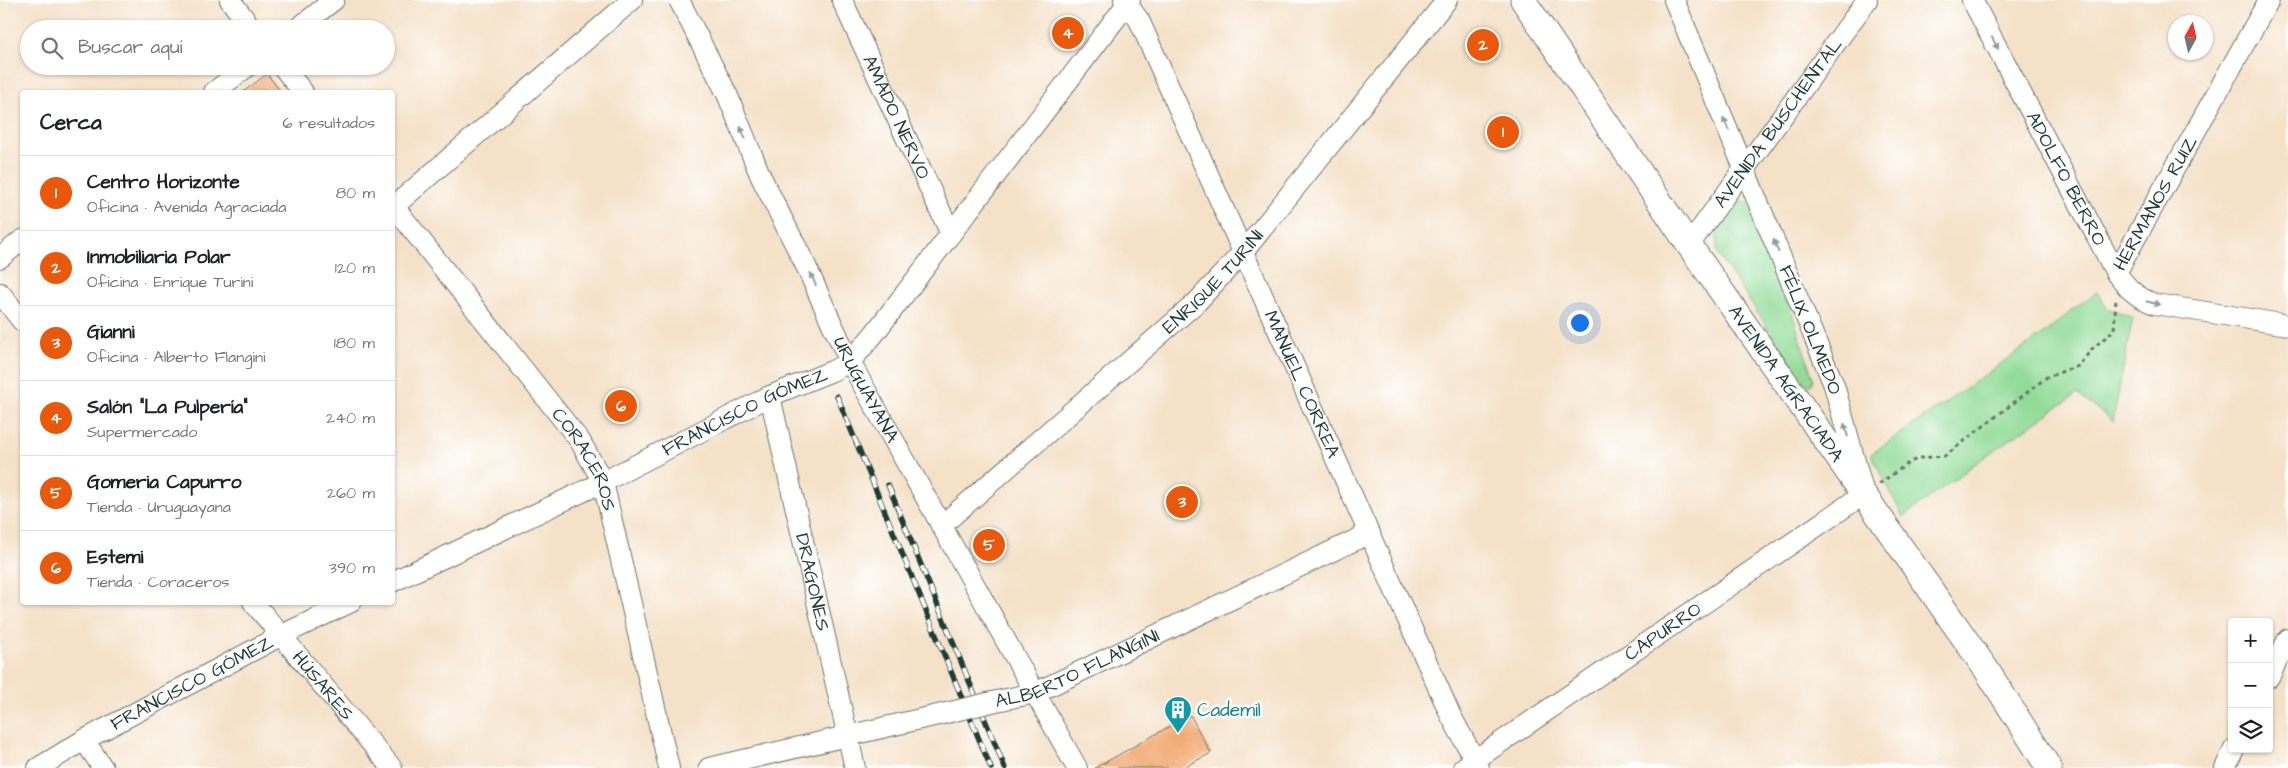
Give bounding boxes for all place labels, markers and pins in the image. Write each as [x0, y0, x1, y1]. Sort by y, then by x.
pin: 4 [1052, 14, 1084, 52]
pin: 2 [1467, 26, 1499, 64]
pin: 1 [1487, 113, 1519, 151]
pin: 6 [605, 387, 637, 425]
pin: 3 [1166, 483, 1198, 521]
pin: 5 [973, 526, 1005, 564]
building icon: Cademil [1163, 695, 1193, 734]
place label: Cademil [1197, 697, 1261, 724]

